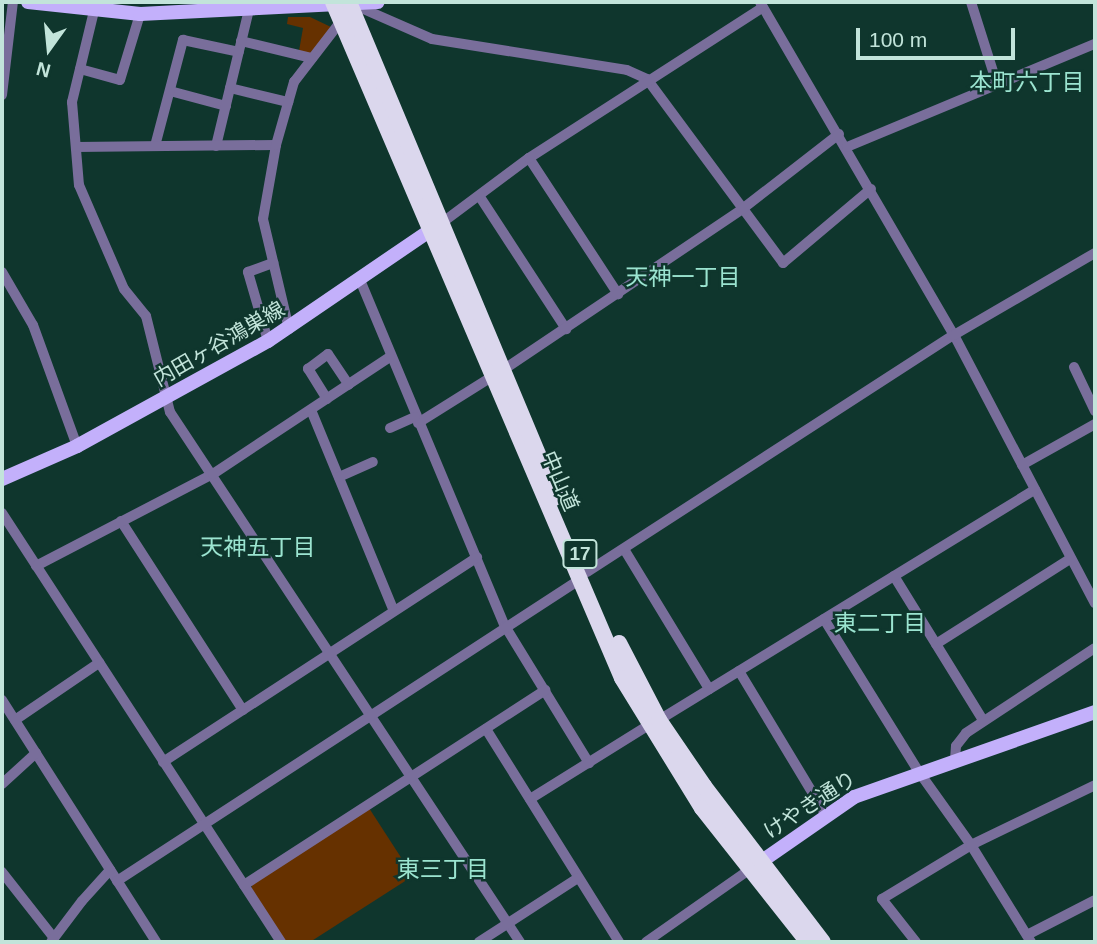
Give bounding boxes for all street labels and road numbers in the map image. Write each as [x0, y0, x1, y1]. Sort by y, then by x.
street label: 内田ヶ谷鴻巣線 [149, 296, 289, 392]
street label: 中山道 [536, 447, 584, 515]
road number: 17 [561, 538, 599, 569]
street label: けやき通り [759, 766, 861, 844]

